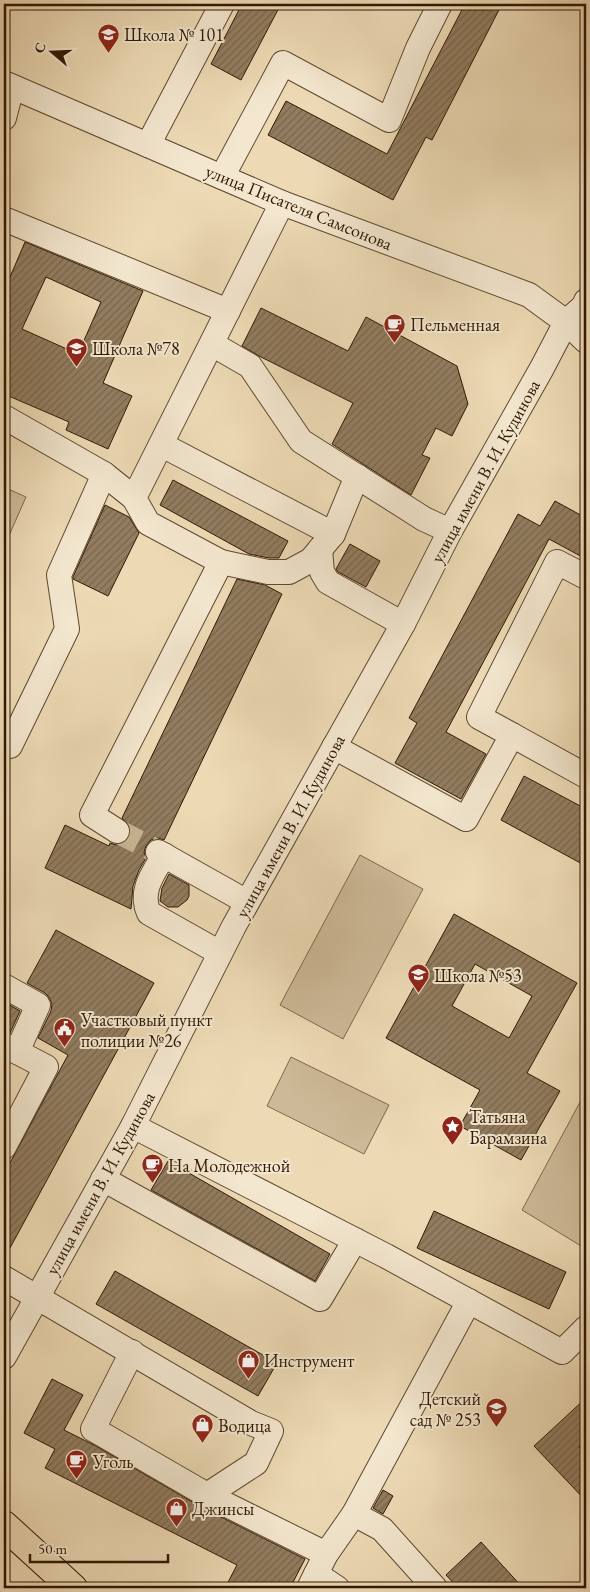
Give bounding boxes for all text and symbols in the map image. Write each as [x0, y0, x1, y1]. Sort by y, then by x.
school or university icon: Школа № 101 [96, 22, 120, 53]
place label: Школа № 101 [124, 23, 224, 46]
north arrow [28, 28, 78, 78]
text: С [30, 40, 50, 55]
street label: улица Писателя Самсонова [202, 159, 396, 255]
cafe icon: Пельменная [382, 312, 406, 343]
place label: Пельменная [410, 313, 500, 336]
school or university icon: Школа №78 [64, 336, 88, 367]
place label: Школа №78 [92, 337, 180, 360]
street label: улица имени В. И. Кудинова [425, 375, 545, 567]
street label: улица имени В. И. Кудинова [230, 730, 350, 922]
school or university icon: Школа №53 [406, 963, 430, 994]
place label: Школа №53 [434, 964, 522, 987]
place label: Участковый пункт полиции №26 [80, 1008, 213, 1052]
public building icon: Участковый пункт полиции №26 [53, 1017, 77, 1048]
street label: улица имени В. И. Кудинова [40, 1087, 160, 1279]
place label: Татьяна Барамзина [469, 1105, 548, 1149]
place icon: Татьяна Барамзина [441, 1114, 465, 1145]
cafe icon: На Молодежной [140, 1153, 164, 1184]
place label: На Молодежной [168, 1154, 291, 1177]
shop icon: Инструмент [236, 1348, 260, 1379]
place label: Инструмент [264, 1349, 355, 1372]
place label: Детский сад № 253 [410, 1387, 481, 1431]
school or university icon: Детский сад № 253 [485, 1396, 509, 1427]
shop icon: Водица [190, 1413, 214, 1444]
place label: Водица [218, 1414, 272, 1437]
cafe icon: Уголь [65, 1449, 89, 1480]
place label: Уголь [92, 1450, 134, 1473]
shop icon: Джинсы [164, 1496, 188, 1527]
place label: Джинсы [192, 1497, 254, 1520]
scale bar [30, 1532, 168, 1564]
text: 50 m [38, 1539, 67, 1558]

